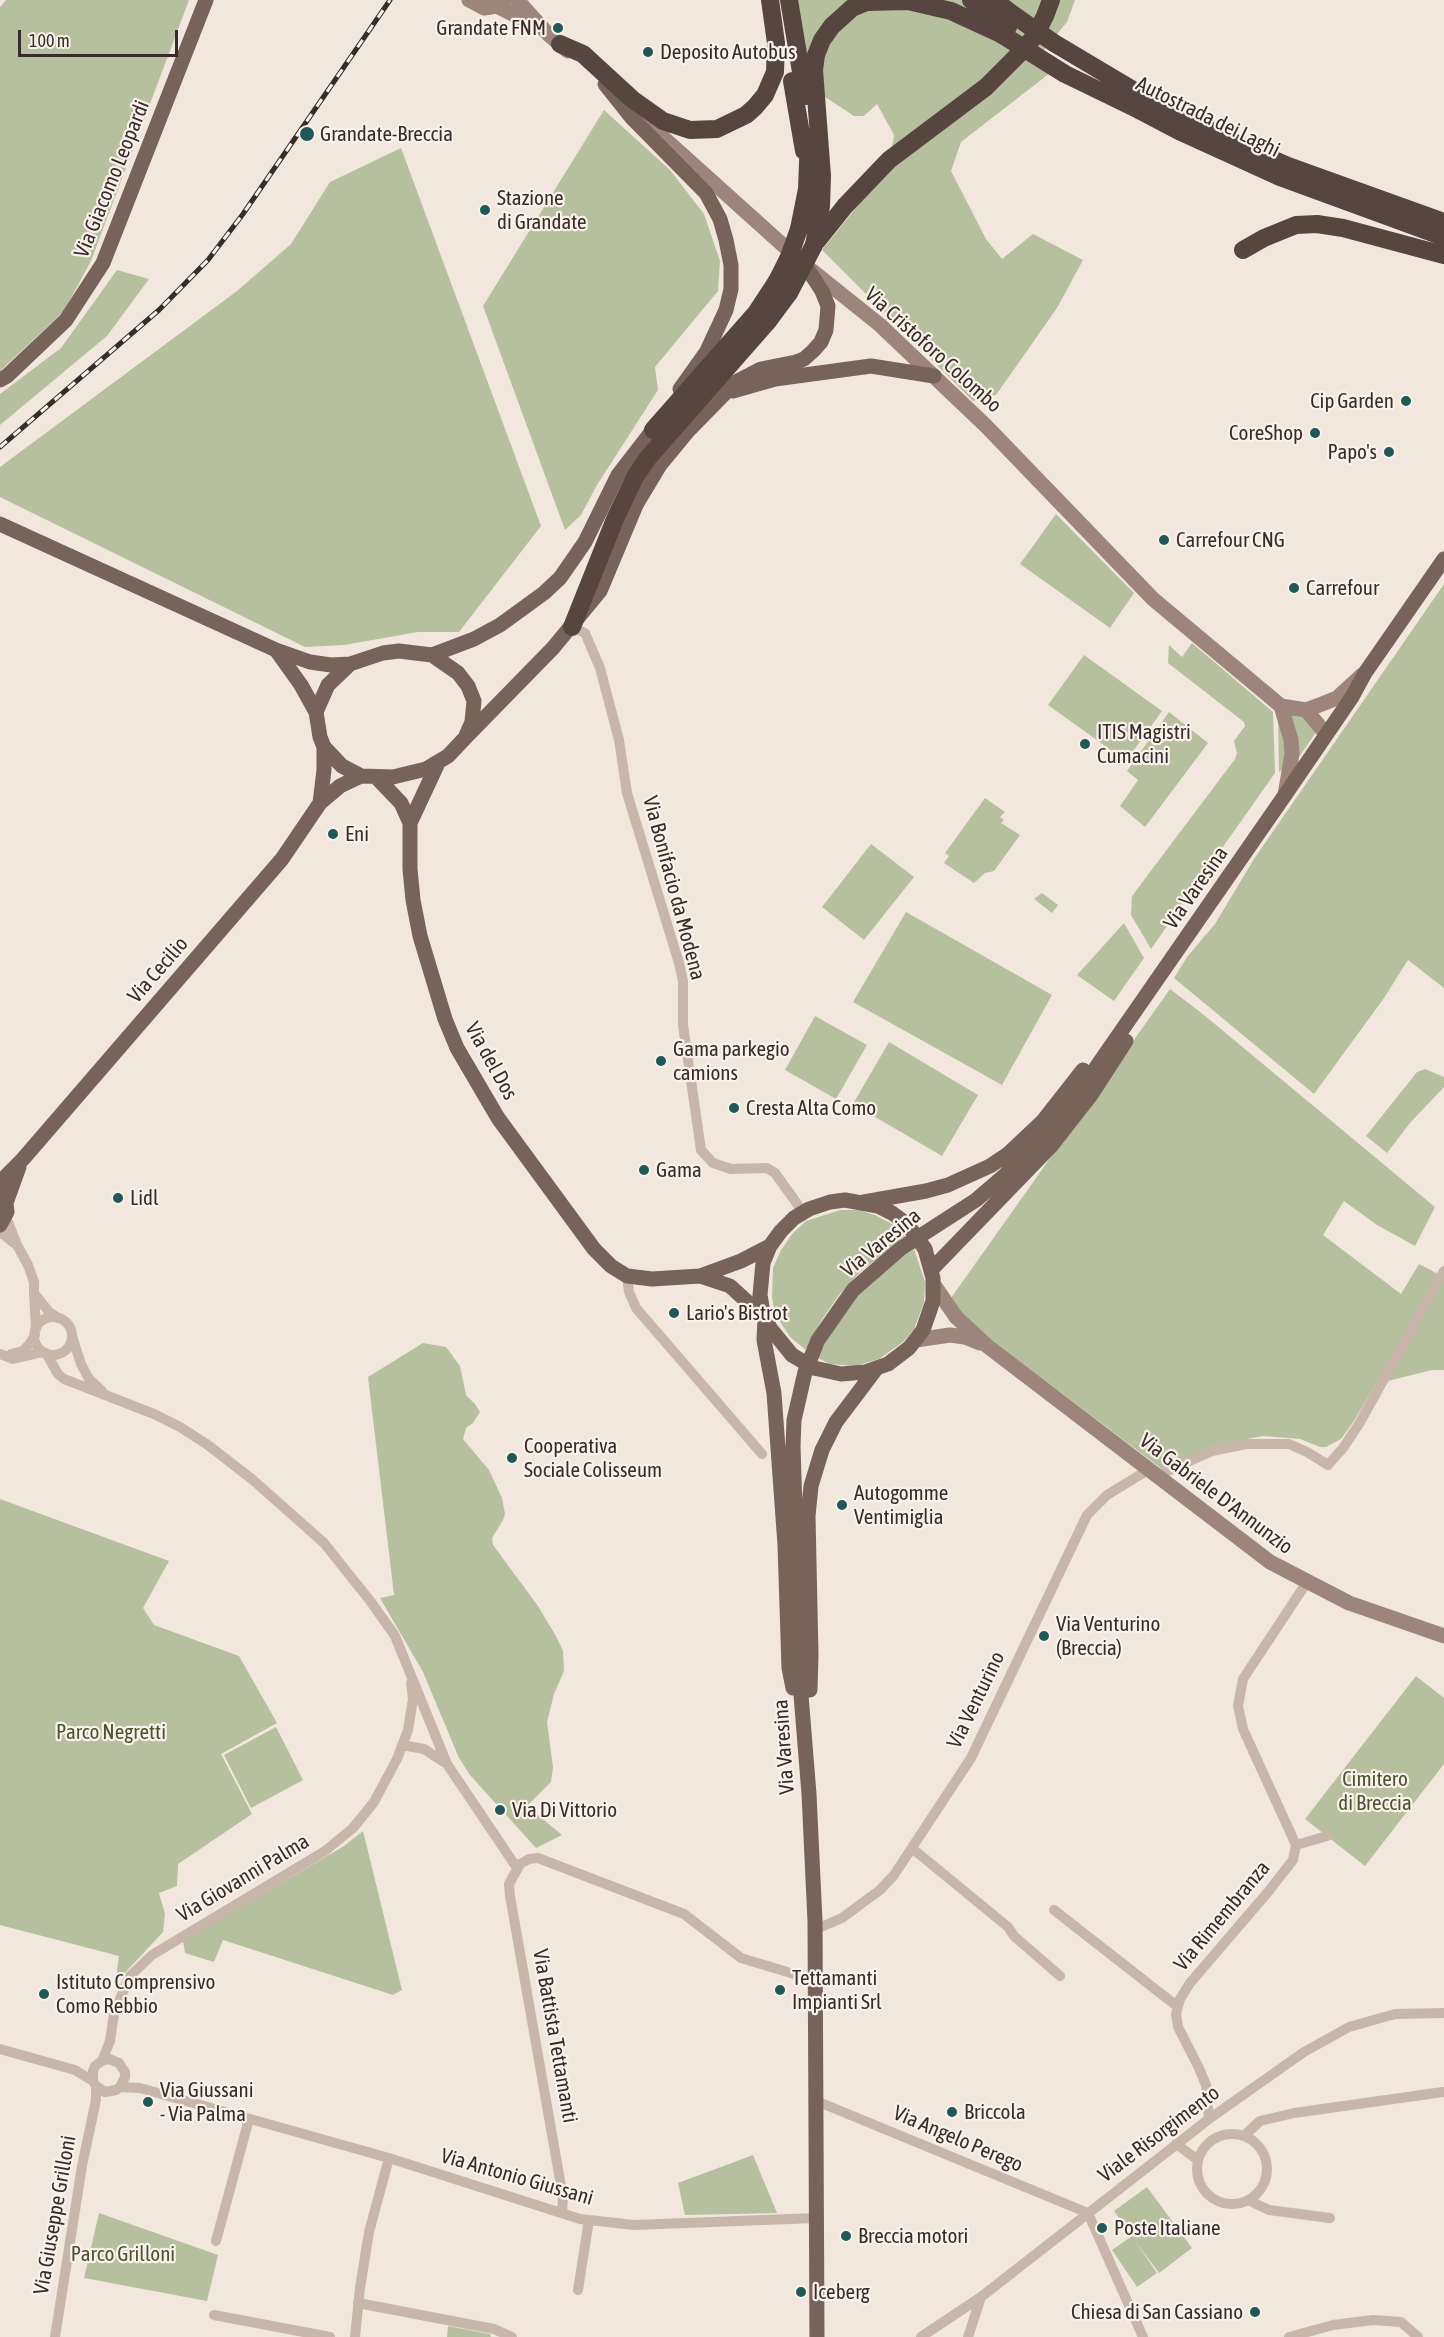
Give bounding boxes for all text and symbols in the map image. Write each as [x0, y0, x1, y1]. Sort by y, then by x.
place label: Grandate FNM [436, 15, 546, 41]
scale bar [21, 18, 182, 56]
marker: Grandate FNM [551, 21, 565, 35]
text: 100 m [29, 30, 70, 51]
place label: Deposito Autobus [660, 39, 796, 65]
marker: Deposito Autobus [641, 45, 655, 59]
street label: Autostrada dei Laghi [1132, 71, 1284, 163]
street label: Via Giacomo Leopardi [69, 97, 155, 261]
place label: Grandate-Breccia [320, 121, 453, 147]
marker: Grandate-Breccia [298, 125, 316, 143]
place label: Stazione di Grandate [497, 185, 587, 235]
marker: Stazione di Grandate [478, 203, 492, 217]
street label: Via Cristoforo Colombo [859, 282, 1007, 418]
place label: Cip Garden [1310, 388, 1394, 414]
marker: Cip Garden [1399, 394, 1413, 408]
place label: CoreShop [1229, 420, 1303, 446]
marker: CoreShop [1308, 426, 1322, 440]
place label: Papo's [1328, 439, 1377, 465]
marker: Papo's [1382, 445, 1396, 459]
place label: Carrefour CNG [1176, 527, 1285, 553]
marker: Carrefour CNG [1157, 533, 1171, 547]
place label: Carrefour [1306, 575, 1379, 601]
marker: Carrefour [1287, 581, 1301, 595]
place label: ITIS Magistri Cumacini [1097, 719, 1191, 769]
marker: ITIS Magistri Cumacini [1078, 737, 1092, 751]
street label: Via Bonifacio da Modena [637, 793, 711, 983]
place label: Eni [345, 821, 369, 847]
marker: Eni [326, 827, 340, 841]
street label: Via Varesina [1158, 842, 1234, 934]
street label: Via Cecilio [122, 932, 194, 1008]
street label: Via del Dos [459, 1018, 523, 1104]
place label: Gama parkegio camions [673, 1036, 790, 1086]
marker: Gama parkegio camions [654, 1054, 668, 1068]
place label: Cresta Alta Como [746, 1095, 876, 1121]
marker: Cresta Alta Como [727, 1101, 741, 1115]
place label: Gama [656, 1157, 702, 1183]
marker: Gama [637, 1163, 651, 1177]
place label: Lidl [130, 1185, 158, 1211]
marker: Lidl [111, 1191, 125, 1205]
street label: Via Varesina [836, 1203, 926, 1283]
place label: Lario's Bistrot [686, 1300, 788, 1326]
marker: Lario's Bistrot [667, 1306, 681, 1320]
street label: Via Gabriele D'Annunzio [1134, 1428, 1298, 1560]
place label: Cooperativa Sociale Colisseum [524, 1433, 662, 1483]
marker: Cooperativa Sociale Colisseum [505, 1451, 519, 1465]
place label: Autogomme Ventimiglia [854, 1480, 948, 1530]
marker: Autogomme Ventimiglia [835, 1498, 849, 1512]
place label: Via Venturino (Breccia) [1056, 1611, 1160, 1661]
marker: Via Venturino (Breccia) [1037, 1629, 1051, 1643]
street label: Via Venturino [942, 1648, 1010, 1752]
street label: Via Varesina [768, 1699, 800, 1795]
park label: Parco Negretti [56, 1719, 166, 1745]
park label: Cimitero di Breccia [1338, 1766, 1412, 1816]
place label: Via Di Vittorio [512, 1797, 617, 1823]
marker: Via Di Vittorio [493, 1803, 507, 1817]
street label: Via Giovanni Palma [172, 1829, 314, 1927]
street label: Via Rimembranza [1169, 1856, 1275, 1976]
street label: Via Battista Tettamanti [527, 1947, 583, 2125]
place label: Tettamanti Impianti Srl [792, 1965, 882, 2015]
place label: Istituto Comprensivo Como Rebbio [56, 1969, 215, 2019]
marker: Tettamanti Impianti Srl [773, 1983, 787, 1997]
marker: Istituto Comprensivo Como Rebbio [37, 1987, 51, 2001]
place label: Via Giussani - Via Palma [160, 2077, 253, 2127]
street label: Viale Risorgimento [1093, 2080, 1225, 2188]
marker: Via Giussani - Via Palma [141, 2095, 155, 2109]
place label: Briccola [964, 2099, 1026, 2125]
street label: Via Angelo Perego [889, 2100, 1027, 2178]
marker: Briccola [945, 2105, 959, 2119]
street label: Via Giuseppe Grilloni [29, 2133, 81, 2297]
street label: Via Antonio Giussani [438, 2143, 596, 2211]
place label: Poste Italiane [1114, 2215, 1221, 2241]
marker: Poste Italiane [1095, 2221, 1109, 2235]
place label: Breccia motori [858, 2223, 968, 2249]
marker: Breccia motori [839, 2229, 853, 2243]
park label: Parco Grilloni [71, 2241, 175, 2267]
place label: Iceberg [813, 2279, 870, 2305]
marker: Iceberg [794, 2285, 808, 2299]
place label: Chiesa di San Cassiano [1071, 2299, 1243, 2325]
marker: Chiesa di San Cassiano [1248, 2305, 1262, 2319]

